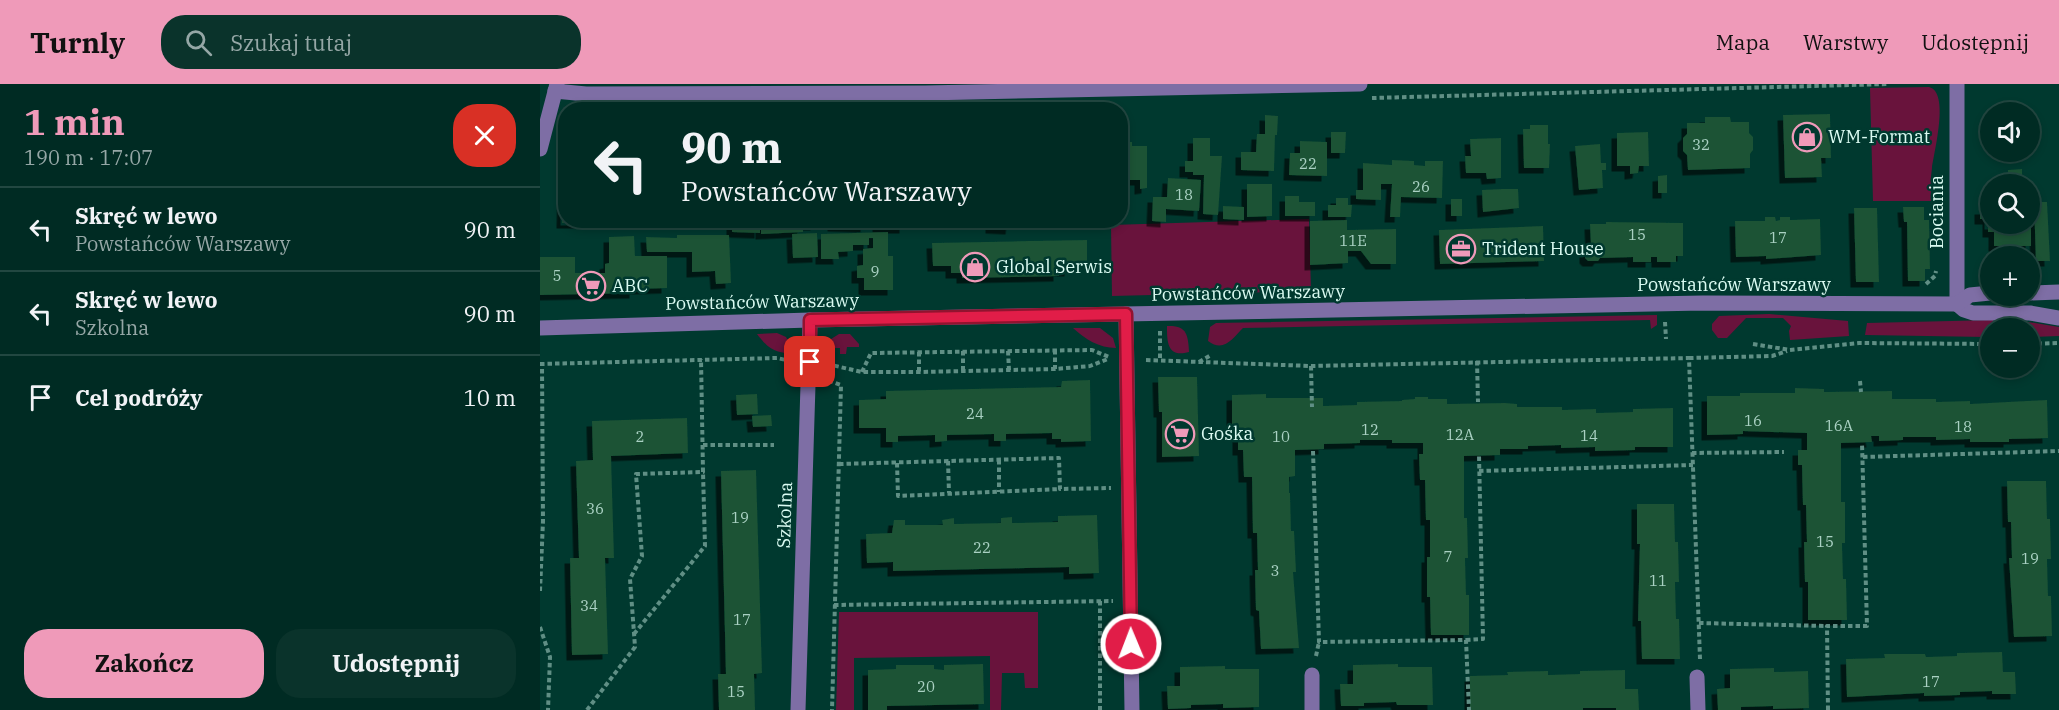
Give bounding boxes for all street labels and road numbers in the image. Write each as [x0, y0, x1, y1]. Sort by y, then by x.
street label: Bociania [1925, 175, 1948, 249]
street label: Powstańców Warszawy [1637, 273, 1831, 296]
street label: Powstańców Warszawy [1151, 279, 1345, 306]
street label: Powstańców Warszawy [665, 288, 859, 315]
street label: Szkolna [772, 481, 797, 549]

